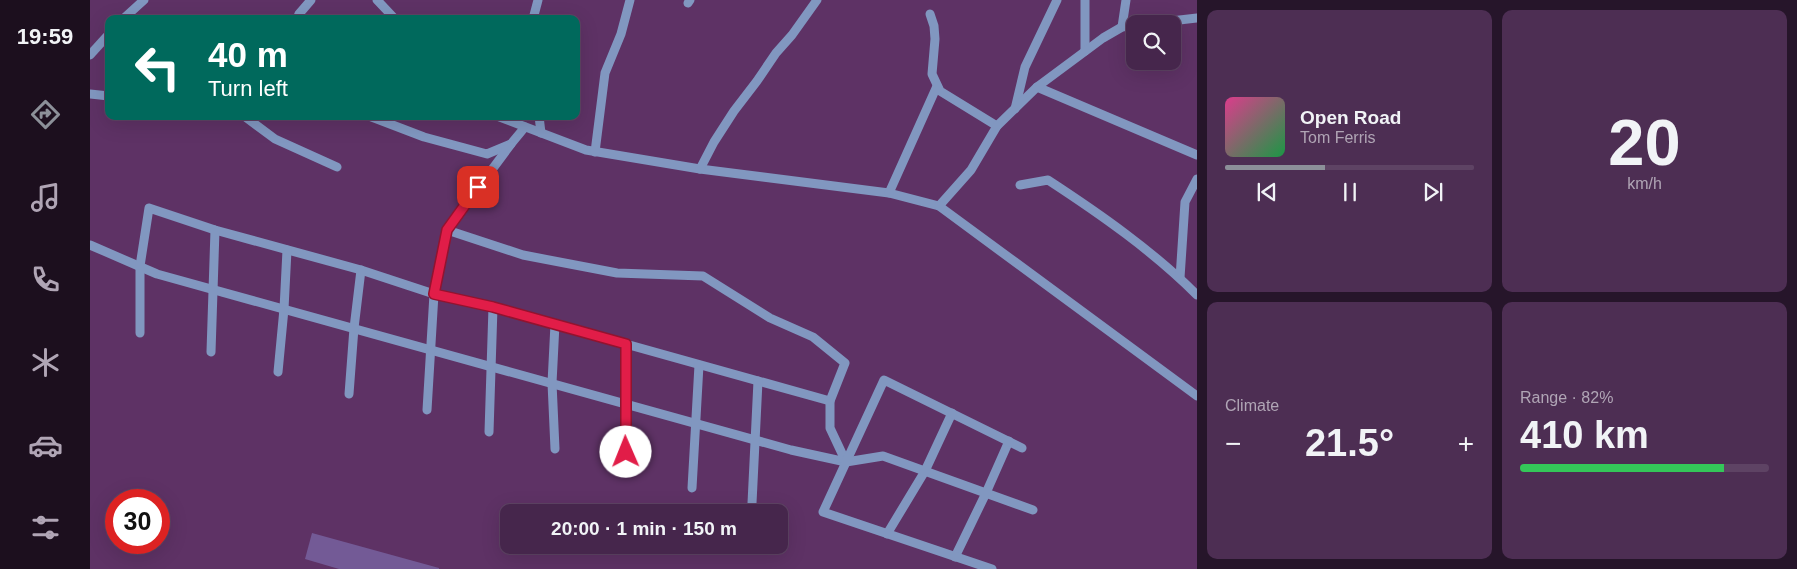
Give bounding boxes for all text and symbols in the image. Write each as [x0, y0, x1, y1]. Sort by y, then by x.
map controls [1126, 15, 1181, 70]
button: search [1126, 15, 1181, 70]
text: 19:59 [17, 24, 73, 49]
icon: left [125, 35, 190, 100]
text: 40 m [208, 35, 288, 74]
text: Turn left [208, 76, 288, 101]
icon: directions [28, 97, 63, 132]
text: 20 [1608, 106, 1681, 179]
text: Open Road [1300, 107, 1401, 128]
text: Tom Ferris [1300, 129, 1376, 146]
pin [457, 166, 499, 208]
icon: arrive [464, 173, 492, 201]
text: km/h [1627, 175, 1662, 192]
icon: previous [1253, 178, 1281, 206]
icon: pause [1336, 178, 1364, 206]
icon: next [1419, 178, 1447, 206]
icon: music [28, 180, 63, 215]
icon: phone [28, 262, 63, 297]
icon: climate [28, 345, 63, 380]
text: Range · 82% [1520, 389, 1613, 406]
text: Climate [1225, 397, 1279, 414]
text: 410 km [1520, 414, 1649, 456]
text: 21.5° [1305, 422, 1394, 464]
position arrow [599, 425, 651, 477]
icon: car [28, 428, 63, 463]
text: − [1225, 428, 1241, 459]
text: + [1458, 428, 1474, 459]
speed limit sign: 30 [105, 489, 170, 554]
icon: filters [28, 510, 63, 545]
text: 20:00 · 1 min · 150 m [551, 518, 737, 539]

